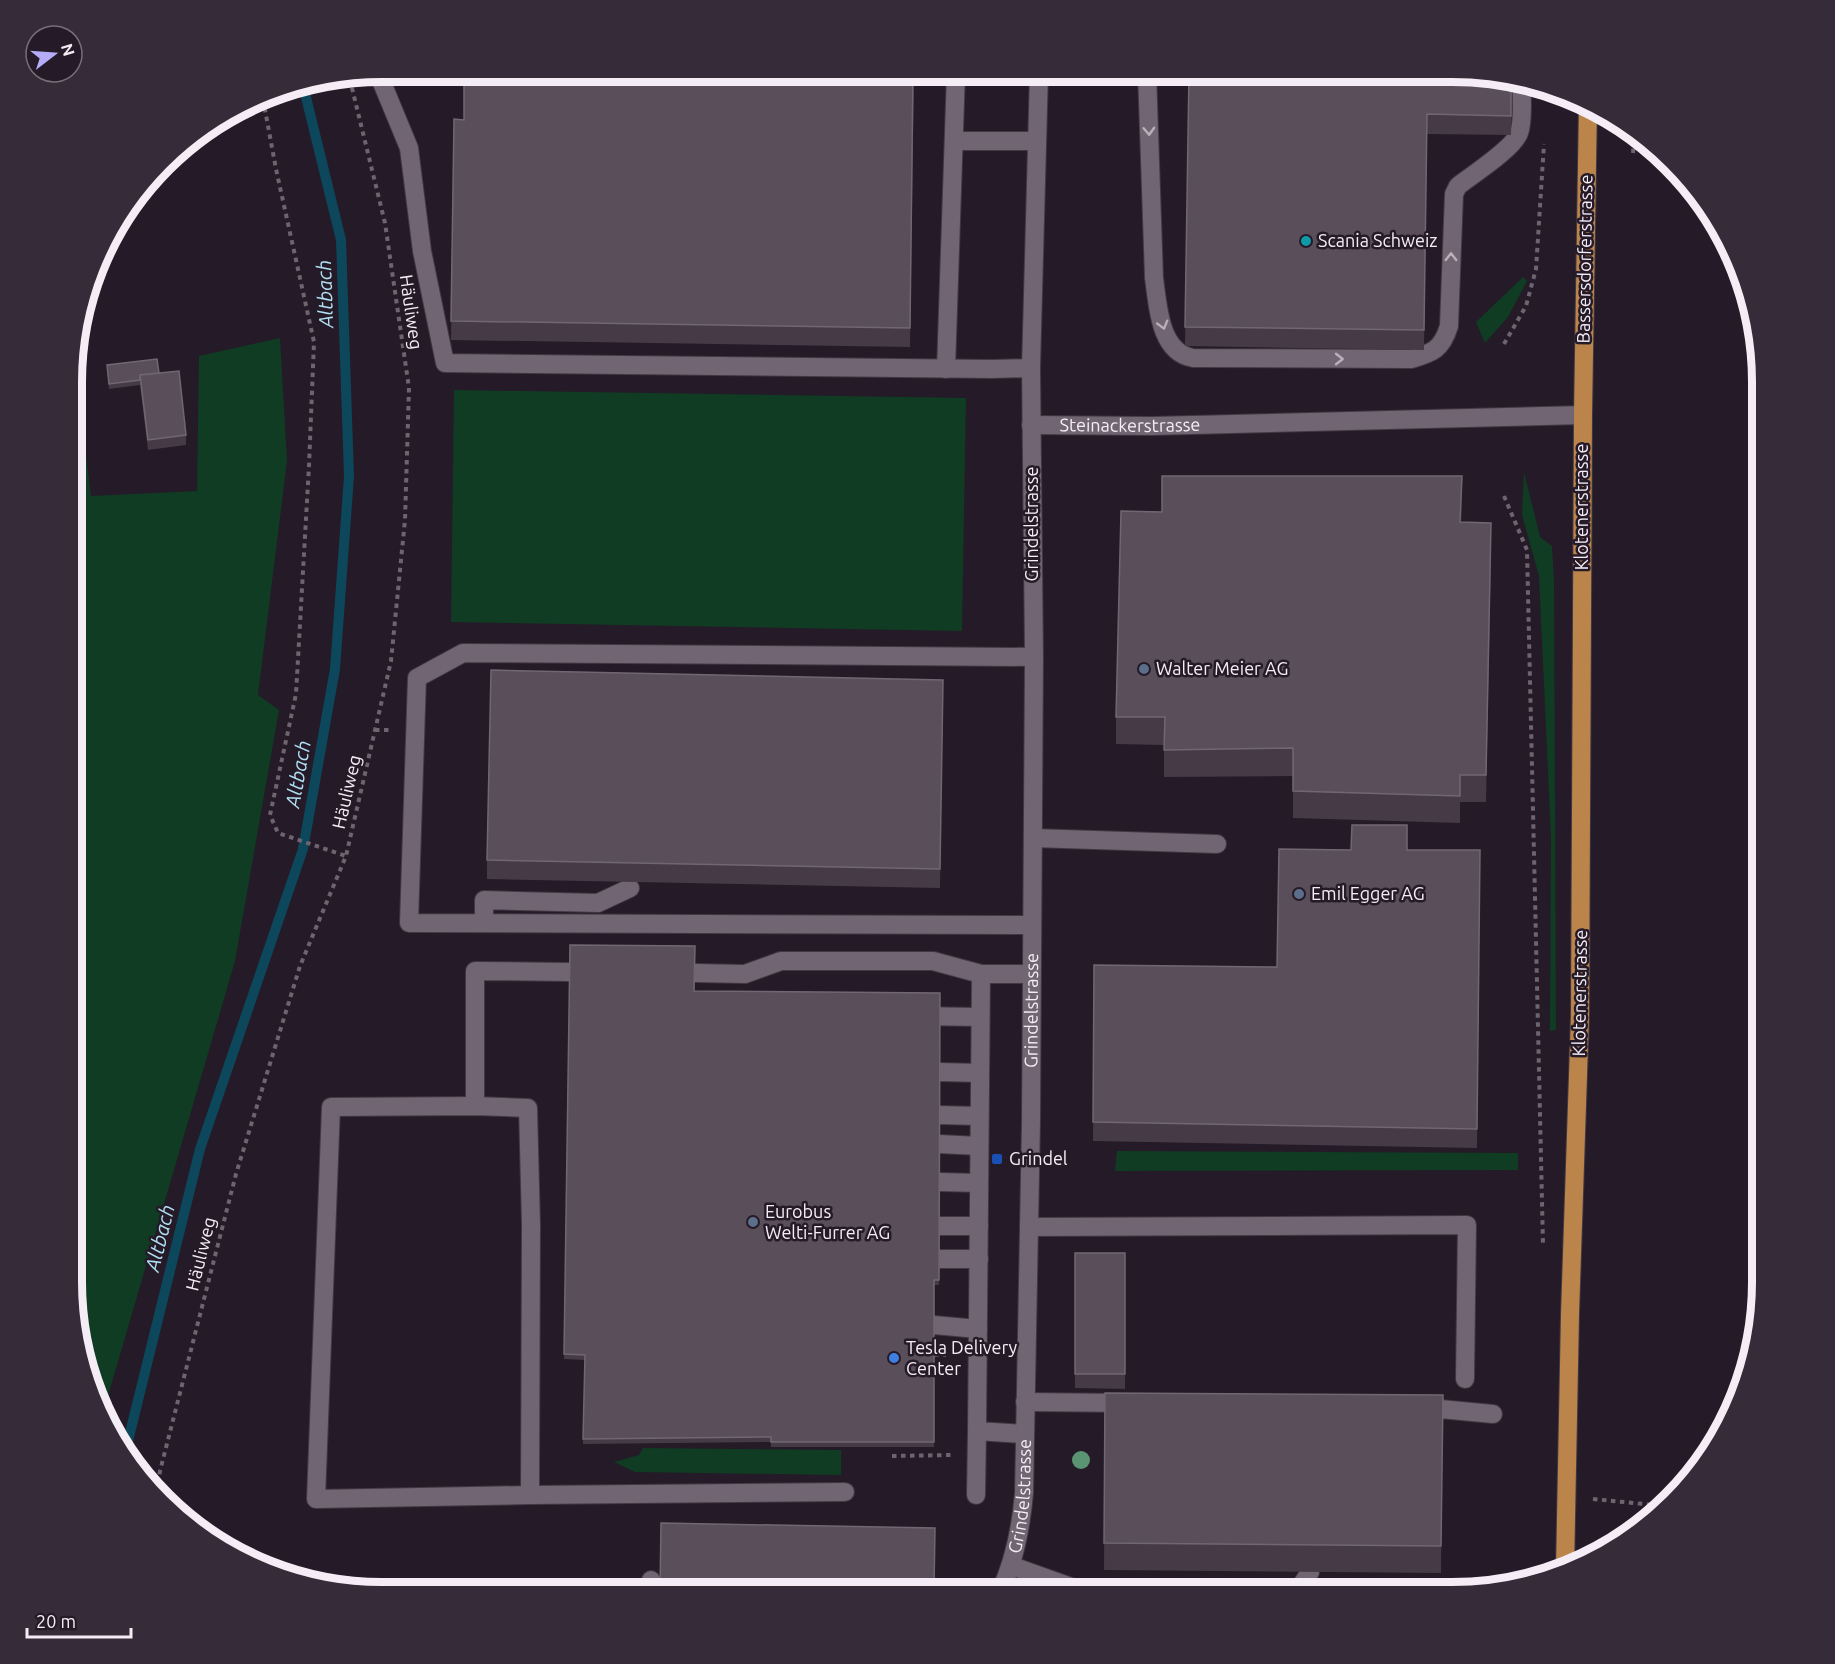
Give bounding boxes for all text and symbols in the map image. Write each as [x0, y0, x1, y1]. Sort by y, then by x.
north arrow [24, 24, 84, 84]
text: N [58, 41, 79, 58]
one-way arrow [1143, 126, 1155, 135]
street label: Bassersdorferstrasse [1573, 174, 1595, 344]
place label: Scania Schweiz [1318, 230, 1438, 250]
marker: Scania Schweiz [1299, 234, 1313, 248]
one-way arrow [1444, 252, 1457, 261]
water label: Altbach [312, 260, 337, 329]
street label: Häuliweg [397, 273, 427, 351]
one-way arrow [1156, 319, 1168, 330]
one-way arrow [1335, 353, 1344, 365]
street label: Steinackerstrasse [1060, 414, 1201, 435]
street label: Klotenerstrasse [1571, 444, 1591, 570]
street label: Grindelstrasse [1021, 466, 1041, 582]
place label: Walter Meier AG [1156, 658, 1288, 678]
marker: Walter Meier AG [1137, 662, 1151, 676]
water label: Altbach [280, 738, 315, 810]
street label: Häuliweg [328, 753, 364, 831]
place label: Emil Egger AG [1311, 883, 1425, 903]
marker: Emil Egger AG [1292, 887, 1306, 901]
street label: Klotenerstrasse [1568, 929, 1590, 1057]
street label: Grindelstrasse [1020, 953, 1041, 1068]
place label: Grindel [1009, 1148, 1068, 1168]
marker: Grindel [990, 1152, 1004, 1166]
place label: Eurobus Welti-Furrer AG [765, 1201, 890, 1242]
water label: Altbach [140, 1202, 179, 1275]
street label: Häuliweg [181, 1215, 219, 1293]
marker: Eurobus Welti-Furrer AG [746, 1215, 760, 1229]
place label: Tesla Delivery Center [906, 1337, 1018, 1378]
marker: Tesla Delivery Center [887, 1351, 901, 1365]
street label: Grindelstrasse [1004, 1439, 1034, 1555]
scale bar [27, 1601, 130, 1639]
text: 20 m [36, 1611, 76, 1631]

